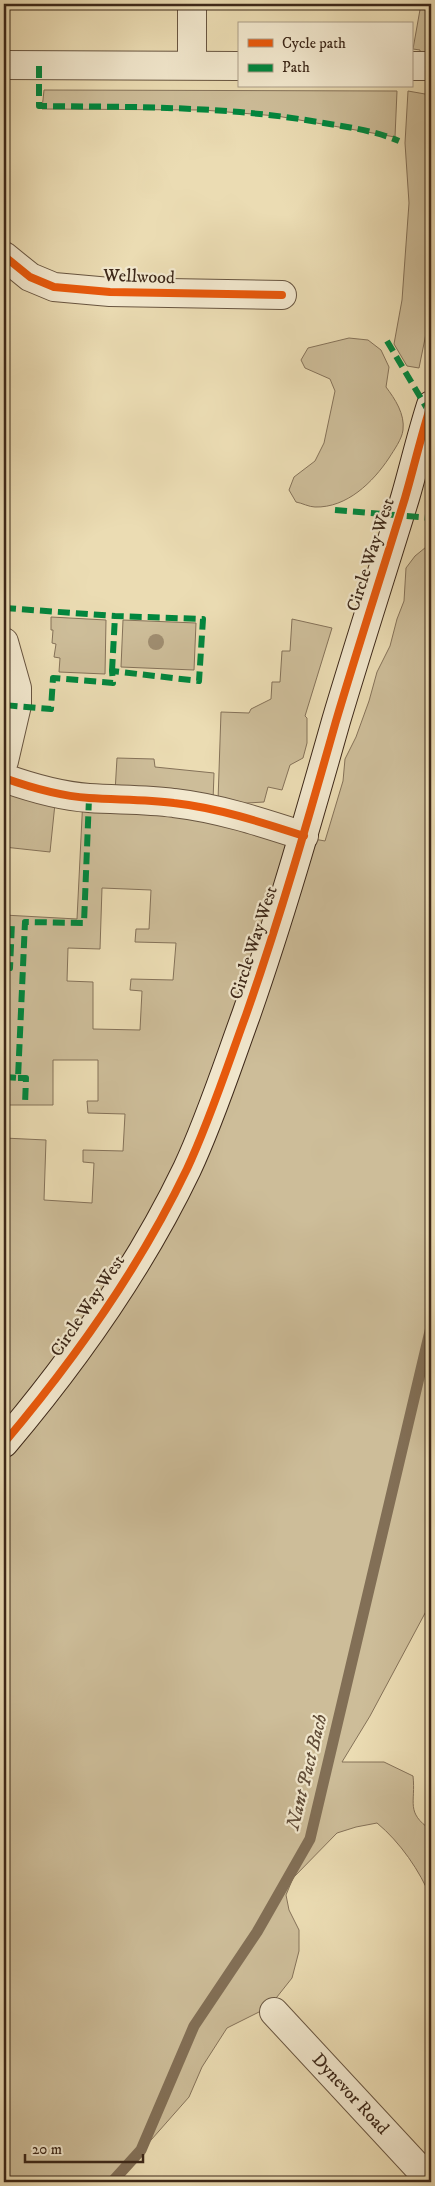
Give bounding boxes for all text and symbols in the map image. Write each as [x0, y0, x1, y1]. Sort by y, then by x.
legend [238, 22, 412, 88]
text: Cycle path [282, 34, 346, 53]
text: Path [282, 58, 310, 77]
street label: Wellwood [102, 265, 175, 289]
street label: Circle Way West [342, 495, 400, 614]
street label: Circle Way West [225, 883, 283, 1002]
street label: Circle Way West [46, 1251, 130, 1361]
water label: Nant Pact Bach [281, 1711, 333, 1833]
street label: Dynevor Road [307, 2049, 393, 2139]
scale bar [25, 2131, 142, 2163]
text: 20 m [32, 2140, 62, 2159]

